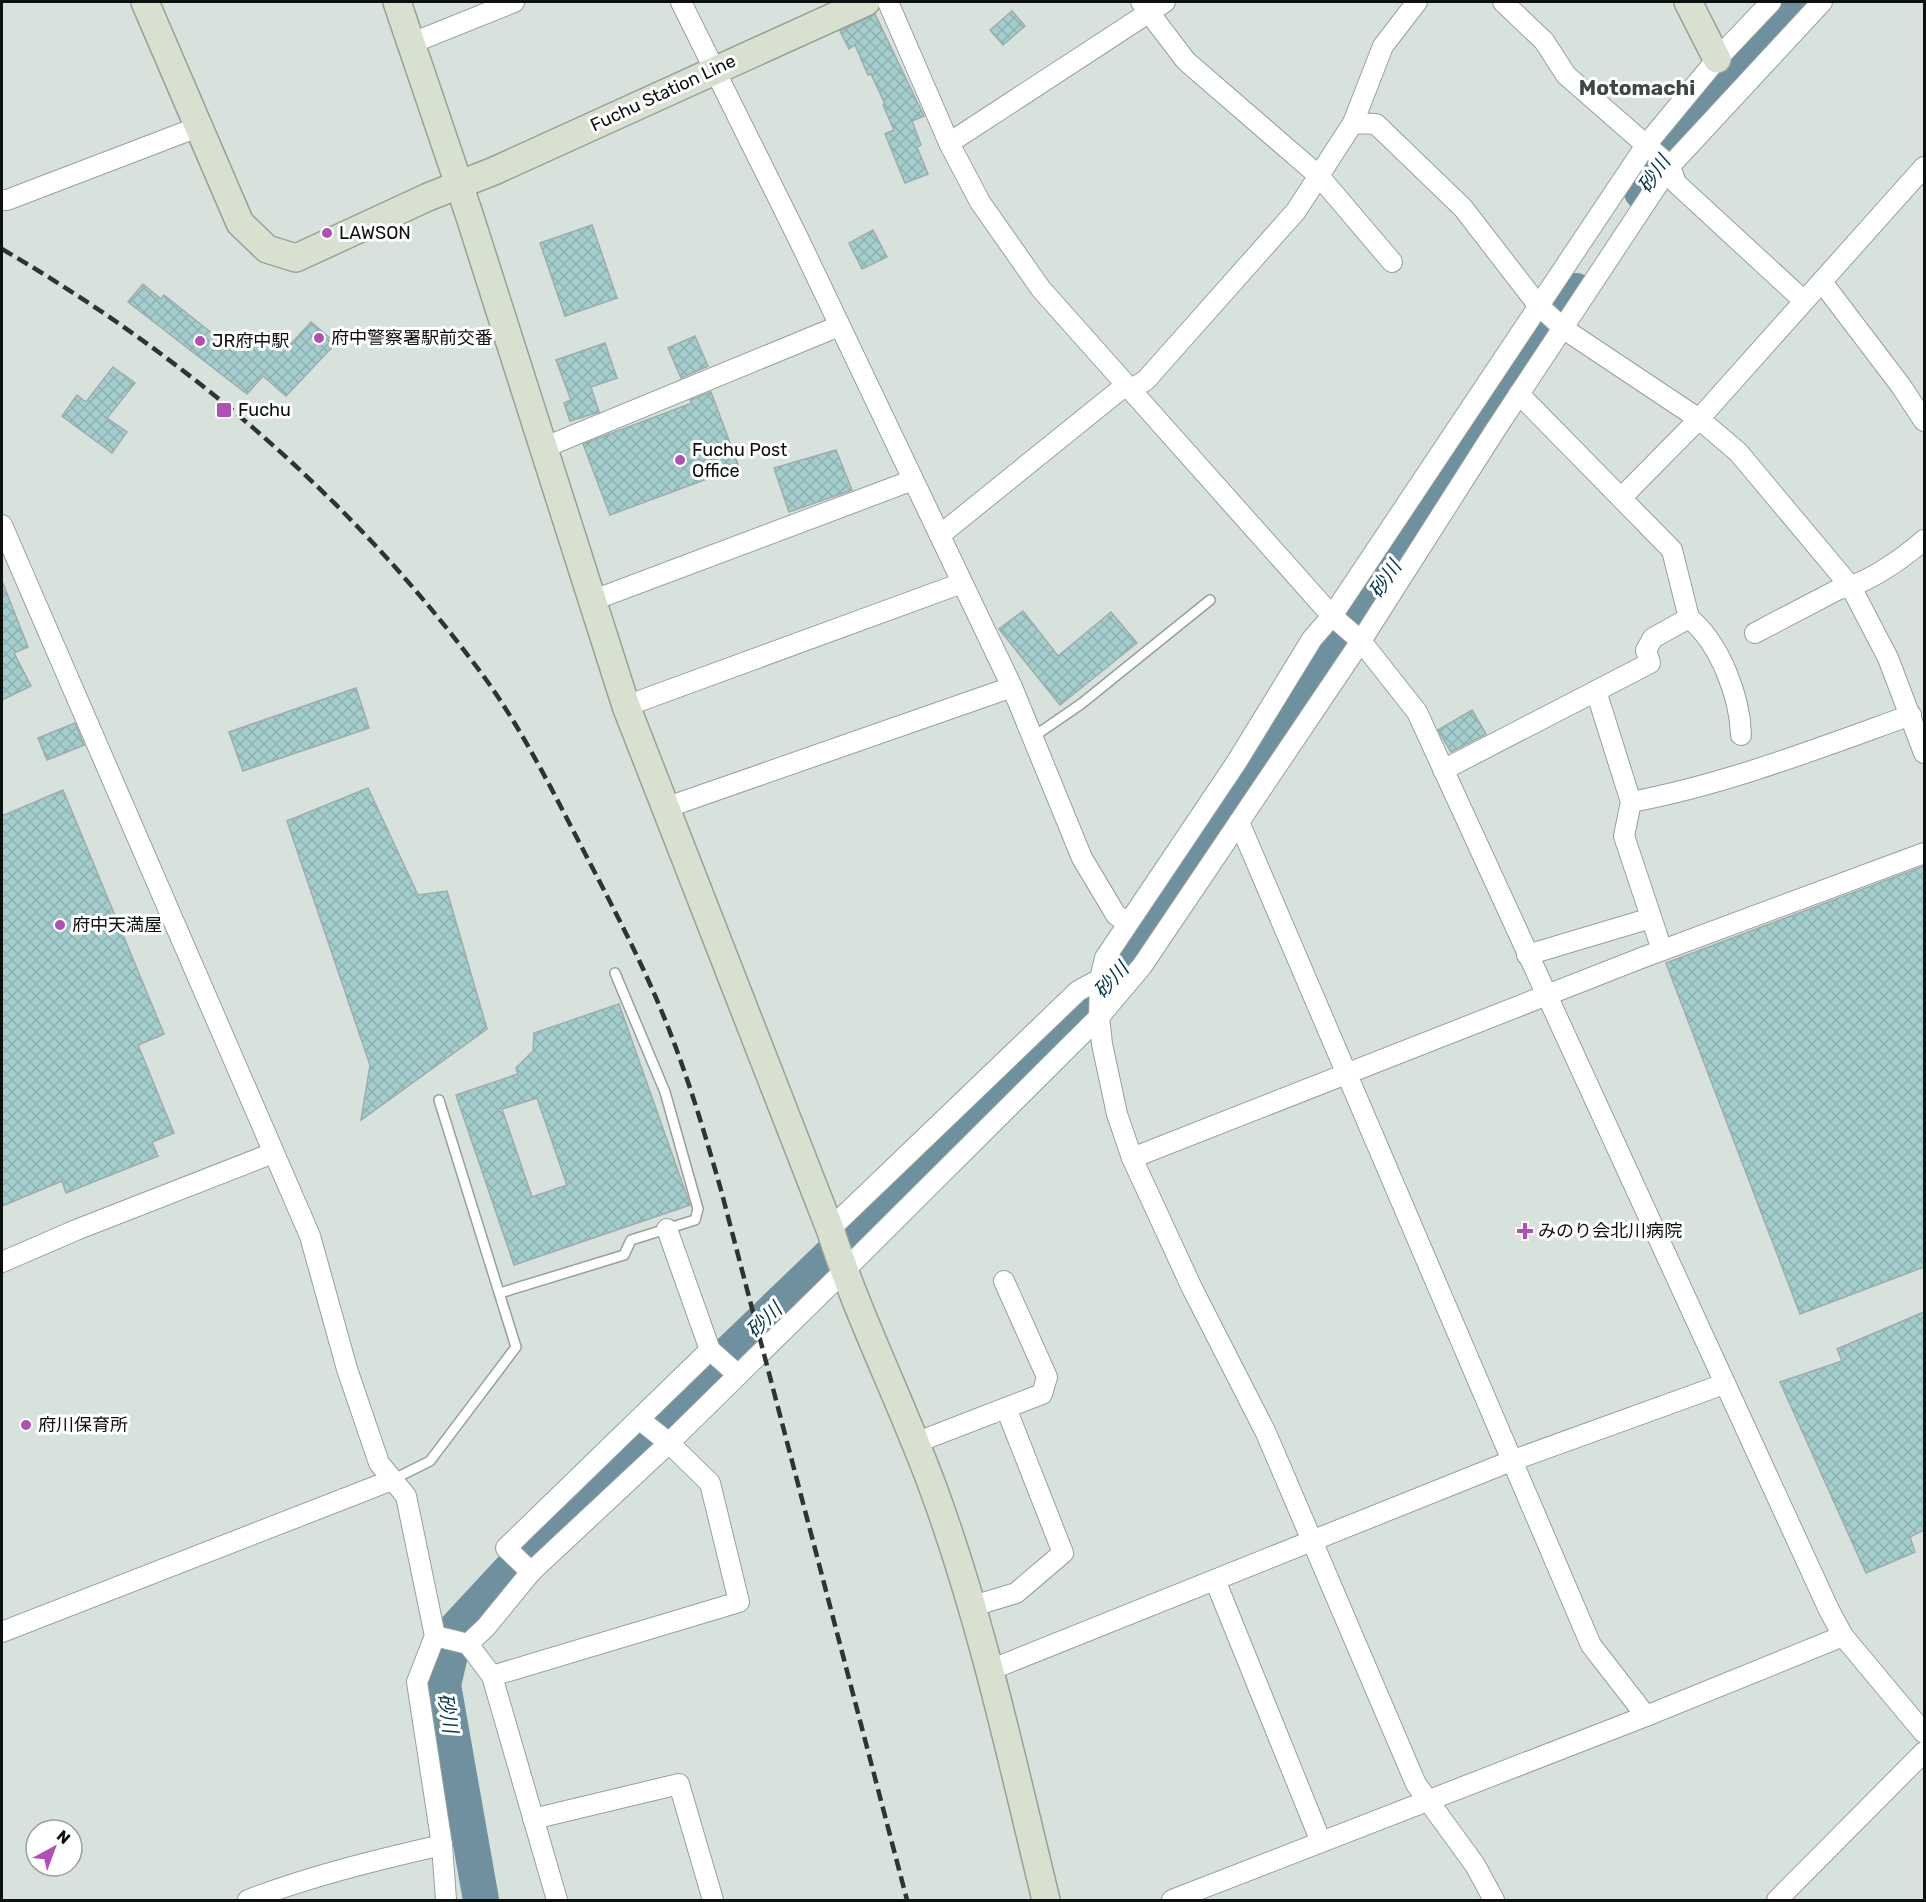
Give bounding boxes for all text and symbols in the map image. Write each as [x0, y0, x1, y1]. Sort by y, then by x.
street label: Fuchu Station Line [587, 50, 739, 136]
district label: Motomachi [1579, 75, 1695, 100]
water label: 砂川 [1633, 149, 1676, 197]
place label: LAWSON [339, 222, 411, 244]
marker: LAWSON [320, 226, 334, 240]
place label: 府中警察署駅前交番 [331, 327, 493, 349]
place label: JR府中駅 [212, 330, 289, 352]
marker: 府中警察署駅前交番 [312, 331, 326, 345]
marker: JR府中駅 [193, 334, 207, 348]
place label: Fuchu [238, 399, 291, 421]
marker: Fuchu [215, 401, 233, 419]
place label: Fuchu Post Office [692, 439, 787, 482]
marker: Fuchu Post Office [673, 453, 687, 467]
water label: 砂川 [1364, 554, 1407, 602]
place label: 府中天満屋 [72, 914, 162, 936]
marker: 府中天満屋 [53, 918, 67, 932]
water label: 砂川 [1089, 956, 1135, 1003]
place label: みのり会北川病院 [1538, 1220, 1682, 1242]
marker: みのり会北川病院 [1516, 1222, 1534, 1240]
water label: 砂川 [741, 1296, 788, 1343]
place label: 府川保育所 [38, 1414, 128, 1436]
marker: 府川保育所 [19, 1418, 33, 1432]
water label: 砂川 [433, 1691, 463, 1737]
north arrow [24, 1818, 84, 1878]
text: N [53, 1826, 74, 1848]

